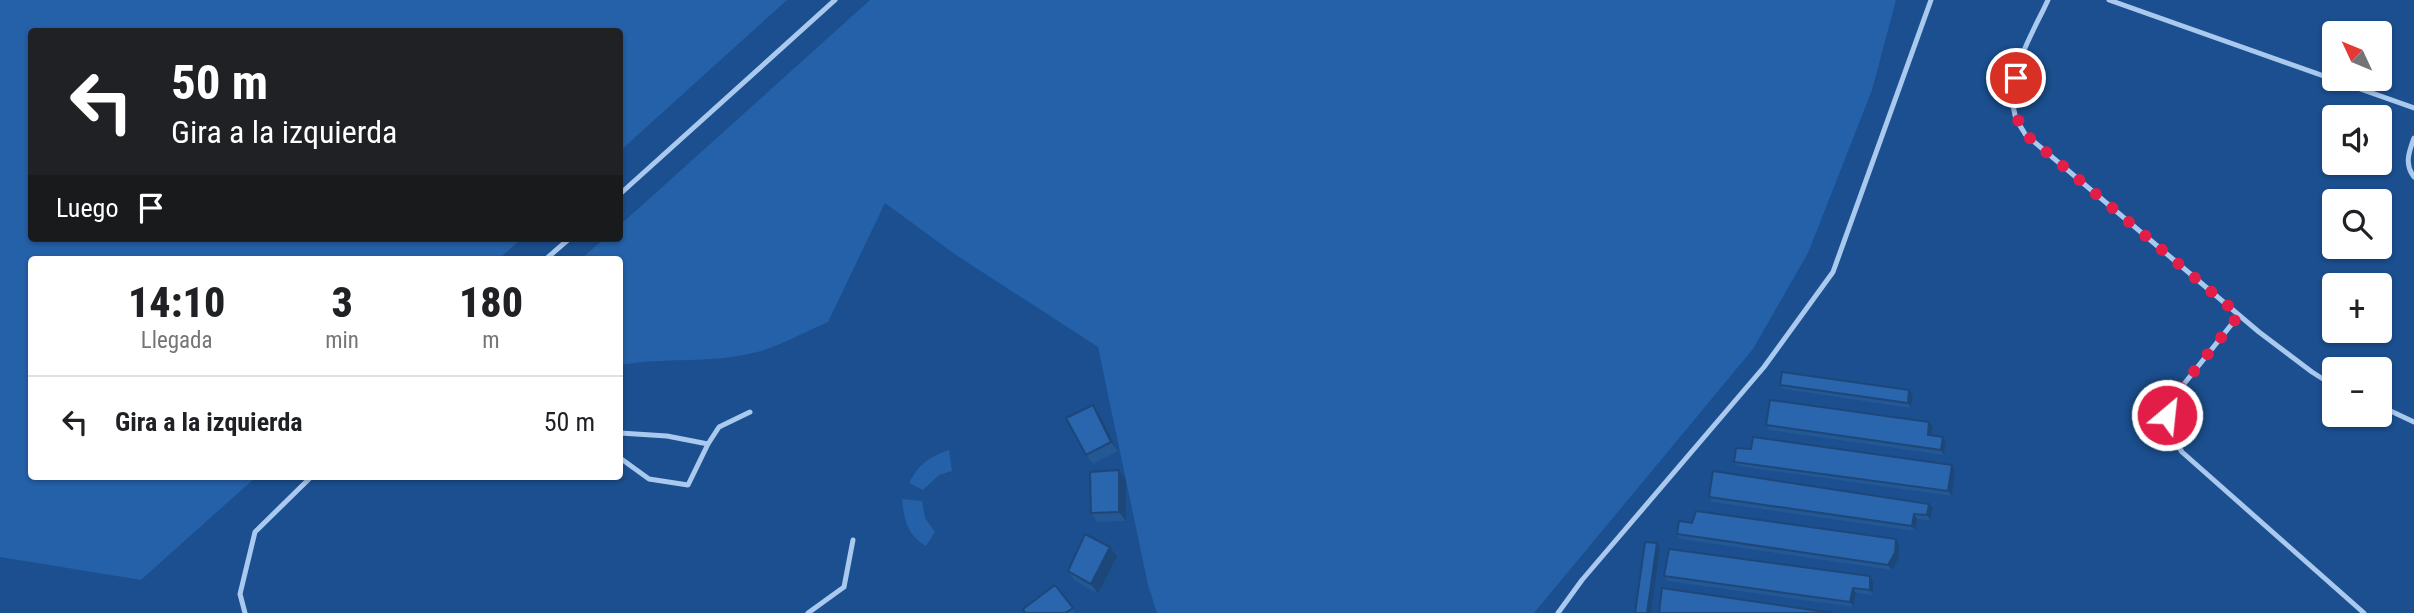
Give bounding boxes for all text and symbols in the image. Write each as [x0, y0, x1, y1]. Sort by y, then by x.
north arrow [2322, 21, 2392, 91]
map controls [2322, 21, 2392, 427]
pin [1986, 48, 2046, 108]
text: 50 m [171, 54, 268, 111]
icon: left [56, 56, 147, 147]
icon: arrive [1997, 59, 2035, 97]
button: sound [2322, 105, 2392, 175]
text: Gira a la izquierda [171, 113, 397, 151]
icon: arrive [132, 189, 170, 227]
button: search [2322, 189, 2392, 259]
text: Luego [56, 193, 118, 223]
button: + [2322, 273, 2392, 343]
text: 14:10 [128, 278, 225, 327]
text: 3 [331, 278, 353, 327]
text: 180 [459, 278, 523, 327]
text: Llegada [141, 327, 213, 354]
text: min [325, 327, 359, 354]
text: m [482, 327, 500, 354]
button: − [2322, 357, 2392, 427]
position arrow [2130, 378, 2204, 452]
icon: left [56, 403, 94, 441]
text: Gira a la izquierda [115, 407, 303, 437]
text: 50 m [544, 407, 595, 437]

